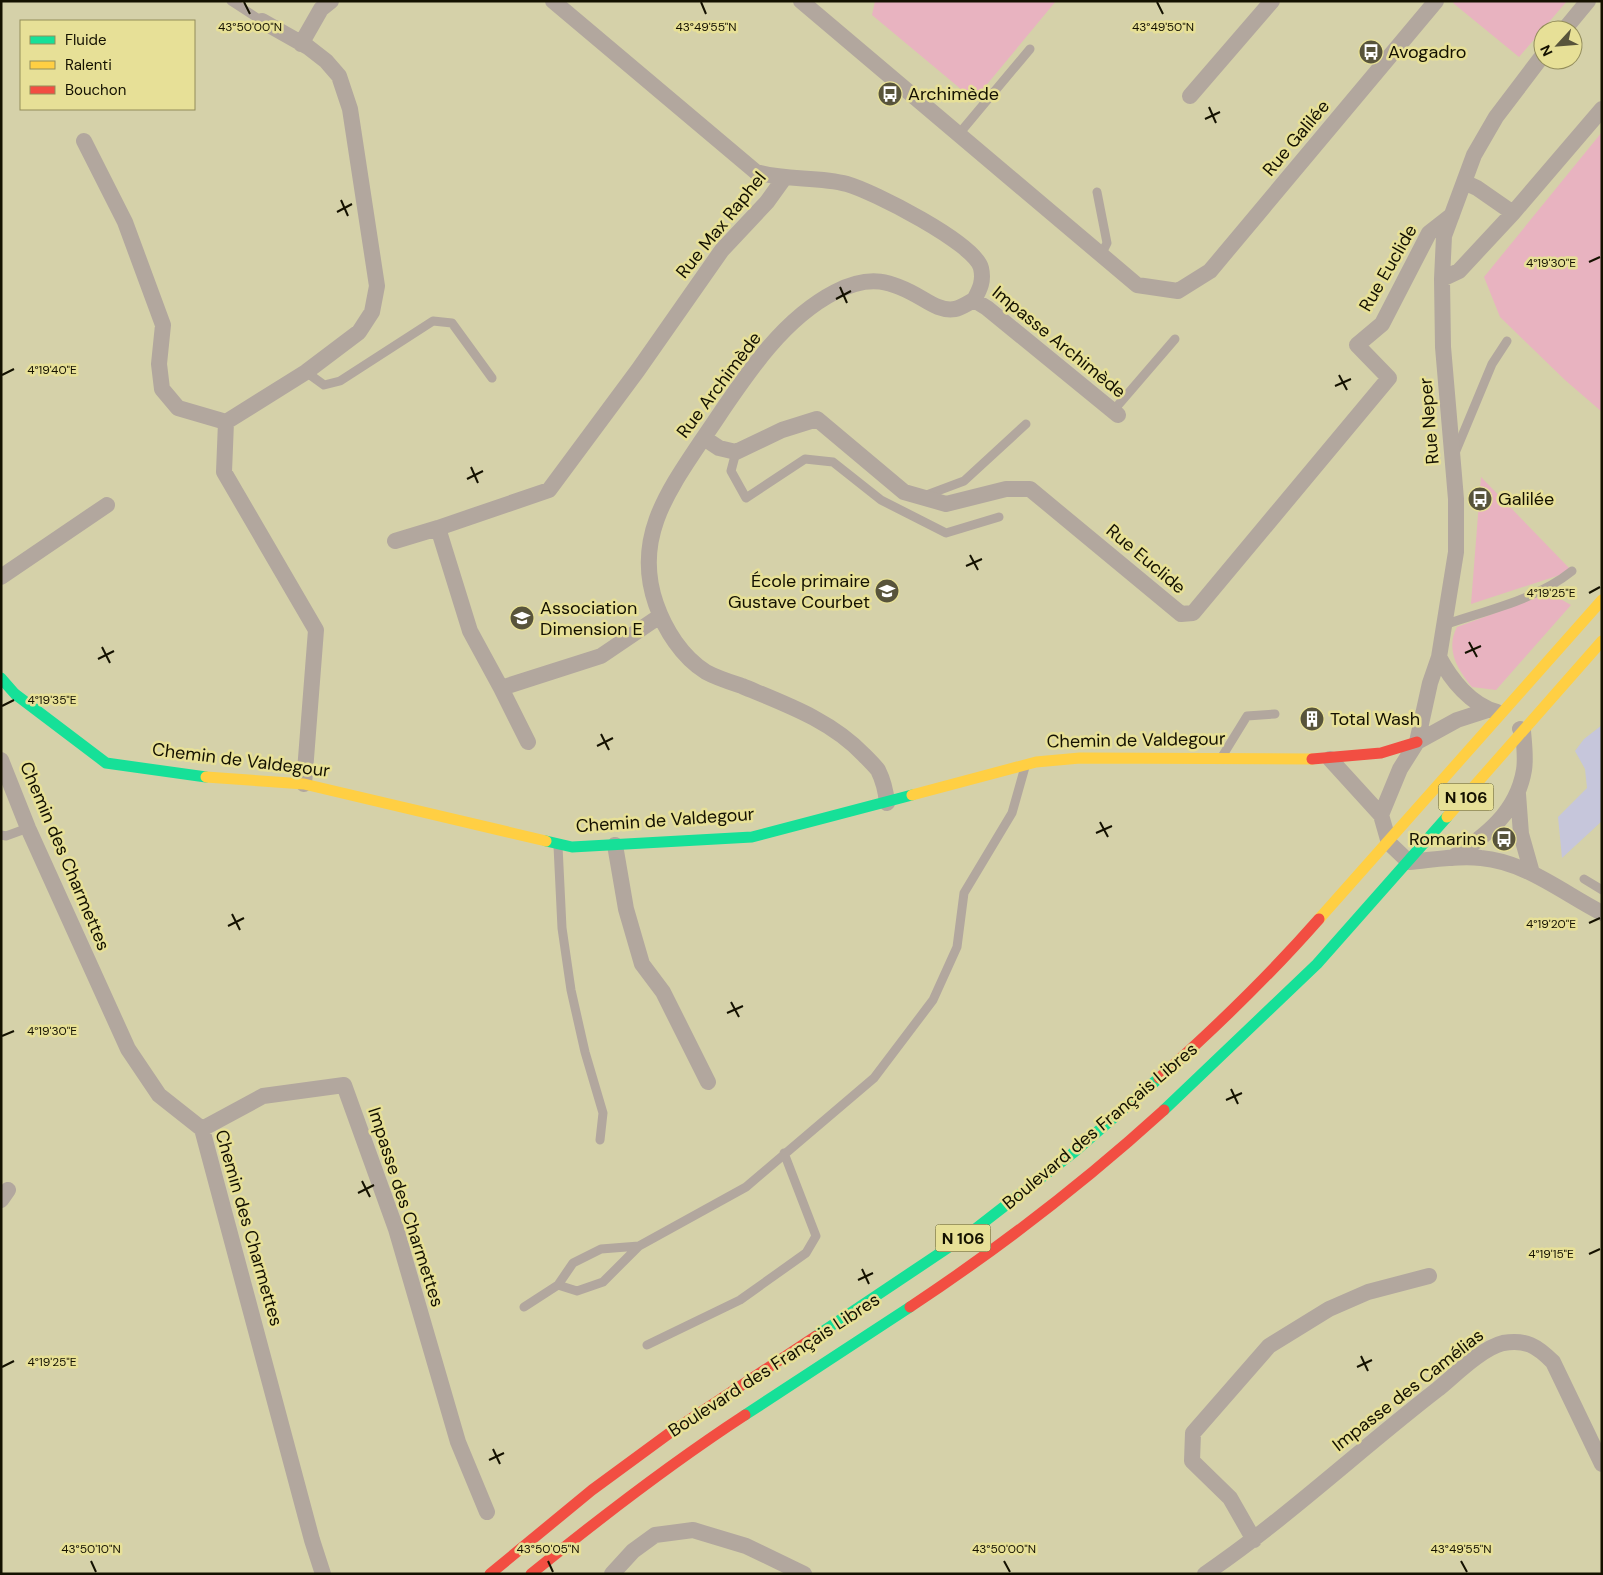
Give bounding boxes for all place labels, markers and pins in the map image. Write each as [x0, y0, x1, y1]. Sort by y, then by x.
bus stop icon: Avogadro [1358, 39, 1384, 65]
place label: Avogadro [1388, 40, 1466, 64]
bus stop icon: Archimède [877, 81, 903, 107]
place label: Archimède [908, 82, 999, 106]
bus stop icon: Galilée [1467, 486, 1493, 512]
place label: Galilée [1498, 487, 1554, 511]
place label: École primaire Gustave Courbet [728, 569, 870, 614]
school or university icon: École primaire Gustave Courbet [874, 578, 900, 604]
place label: Association Dimension E [540, 596, 643, 641]
school or university icon: Association Dimension E [509, 605, 535, 631]
building icon: Total Wash [1299, 706, 1325, 732]
place label: Total Wash [1330, 707, 1420, 731]
bus stop icon: Romarins [1491, 826, 1517, 852]
place label: Romarins [1409, 827, 1486, 851]

